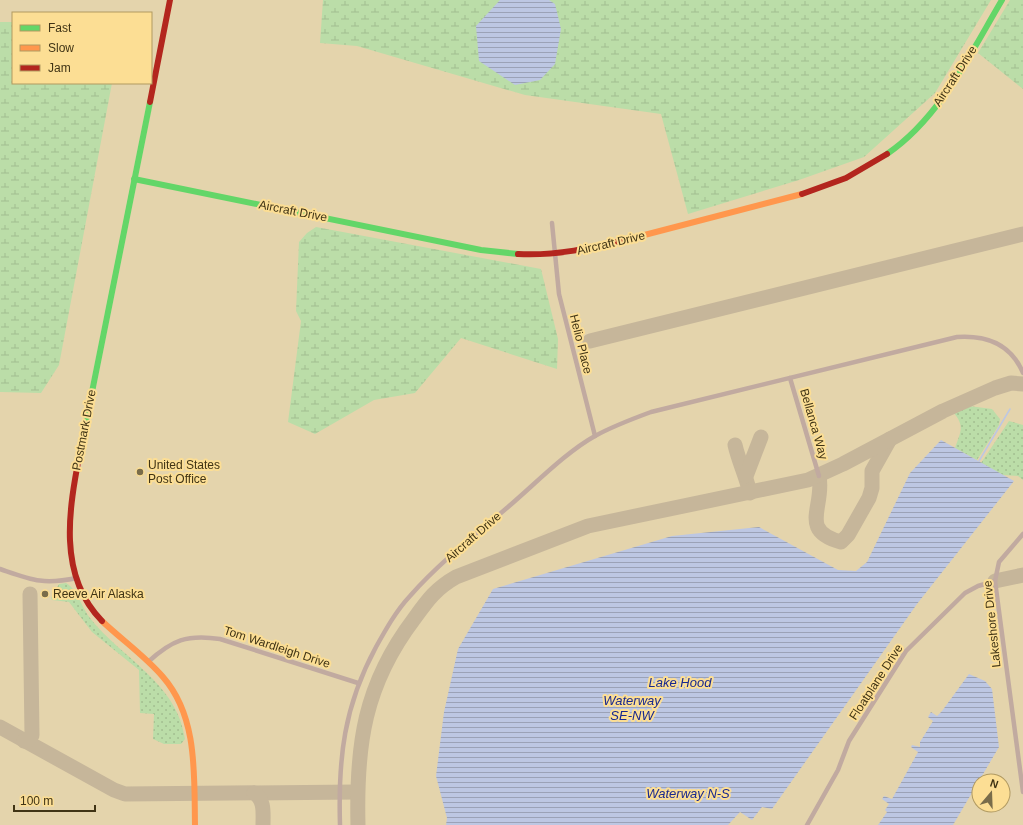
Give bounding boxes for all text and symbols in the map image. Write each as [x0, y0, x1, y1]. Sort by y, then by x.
legend [12, 12, 152, 84]
text: Fast [48, 21, 72, 35]
text: Slow [48, 41, 74, 55]
street label: Aircraft Drive [930, 43, 980, 109]
text: Jam [48, 61, 71, 75]
street label: Aircraft Drive [258, 198, 329, 225]
street label: Aircraft Drive [576, 228, 647, 258]
street label: Helio Place [567, 313, 595, 375]
street label: Bellanca Way [797, 387, 831, 461]
street label: Postmark Drive [69, 388, 99, 472]
place label: United States Post Office [148, 458, 220, 486]
marker: United States Post Office [135, 467, 145, 477]
street label: Aircraft Drive [442, 509, 504, 565]
street label: Lakeshore Drive [980, 579, 1004, 668]
place label: Reeve Air Alaska [53, 587, 144, 601]
marker: Reeve Air Alaska [40, 589, 50, 599]
street label: Tom Wardleigh Drive [222, 623, 332, 671]
street label: Floatplane Drive [846, 641, 906, 722]
water label: Lake Hood [649, 675, 712, 690]
water label: Waterway SE-NW [603, 693, 662, 723]
north arrow [971, 773, 1011, 813]
text: N [989, 777, 1000, 791]
water label: Waterway N-S [646, 786, 730, 801]
scale bar [14, 787, 95, 813]
text: 100 m [20, 794, 53, 808]

